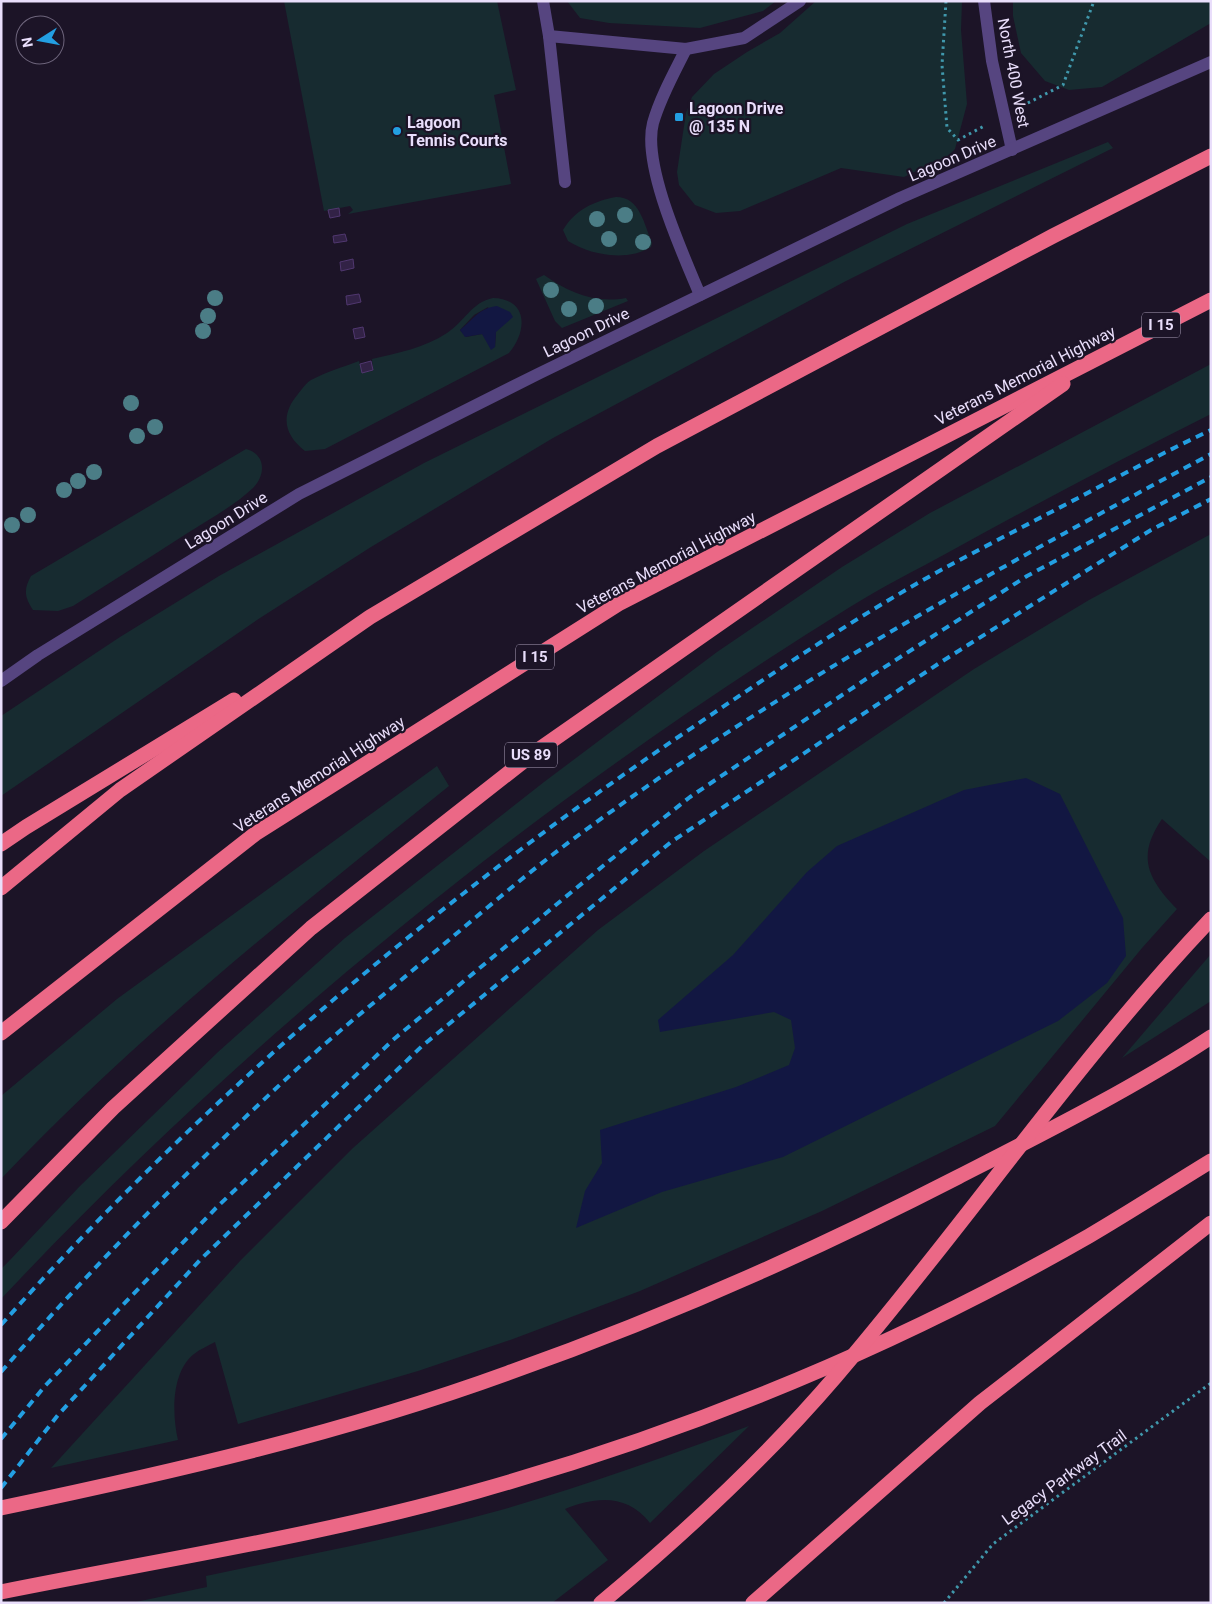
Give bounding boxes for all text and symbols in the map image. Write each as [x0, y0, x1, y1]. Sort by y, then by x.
north arrow [15, 15, 65, 65]
street label: North 400 West [994, 17, 1033, 130]
text: N [18, 36, 36, 49]
place label: Lagoon Drive @ 135 N [689, 99, 784, 136]
marker: Lagoon Drive @ 135 N [673, 111, 685, 123]
place label: Lagoon Tennis Courts [407, 113, 508, 150]
marker: Lagoon Tennis Courts [391, 125, 403, 137]
street label: Lagoon Drive [906, 131, 999, 185]
street label: Lagoon Drive [540, 303, 632, 361]
road number: I 15 [1142, 312, 1180, 338]
street label: Veterans Memorial Highway [932, 321, 1119, 429]
street label: Lagoon Drive [182, 488, 271, 553]
street label: Veterans Memorial Highway [574, 507, 759, 618]
road number: I 15 [516, 644, 554, 670]
street label: Veterans Memorial Highway [230, 712, 409, 837]
road number: US 89 [505, 742, 557, 768]
street label: Legacy Parkway Trail [998, 1426, 1130, 1529]

